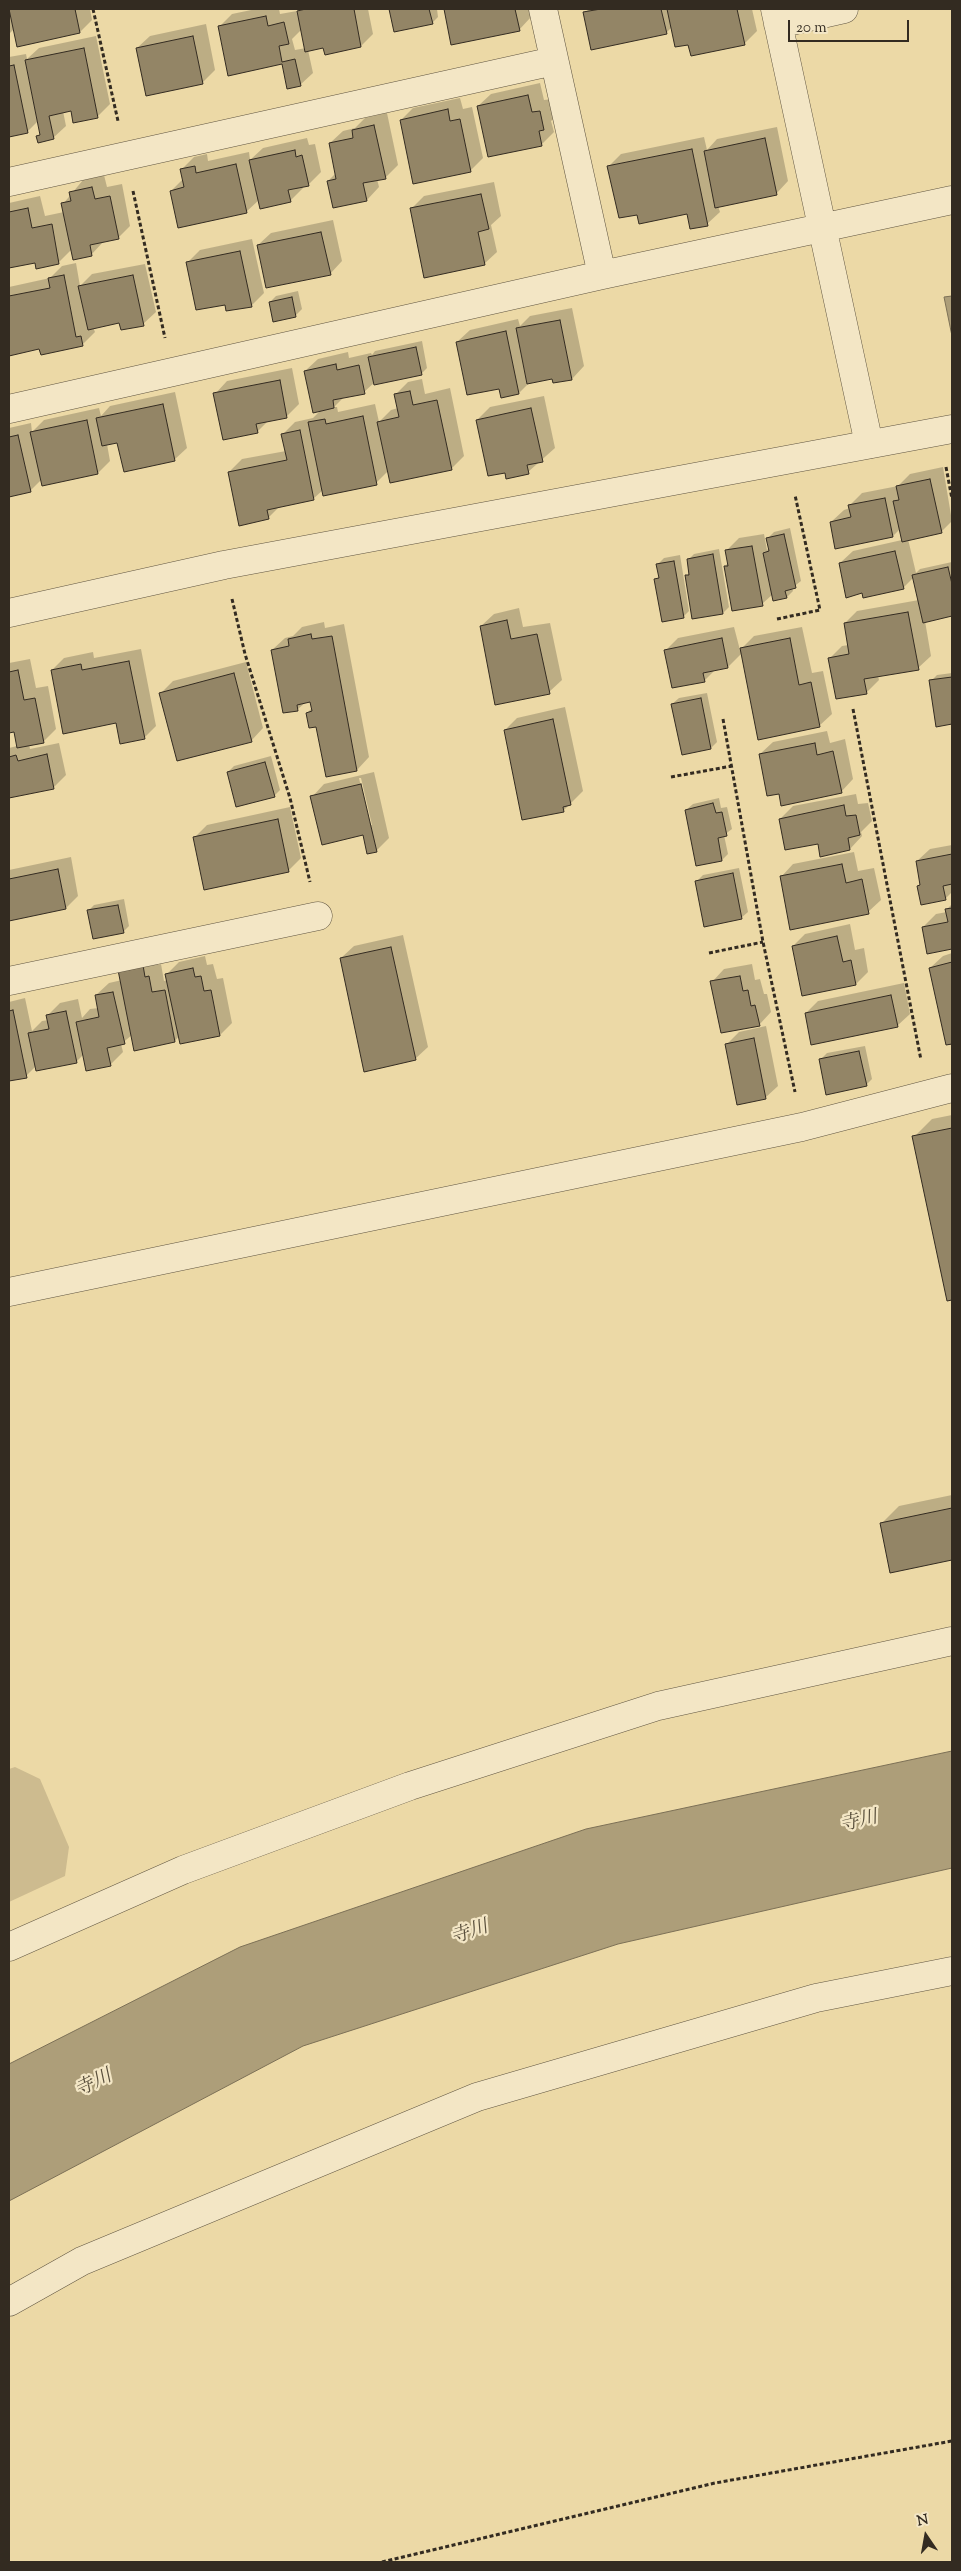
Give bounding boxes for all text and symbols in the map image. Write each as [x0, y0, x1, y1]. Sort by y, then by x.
scale bar [791, 10, 912, 42]
text: 20 m [796, 18, 827, 39]
water label: 寺川 [838, 1808, 880, 1838]
water label: 寺川 [448, 1917, 492, 1951]
water label: 寺川 [72, 2066, 116, 2104]
text: N [915, 2510, 930, 2532]
north arrow [901, 2511, 951, 2561]

